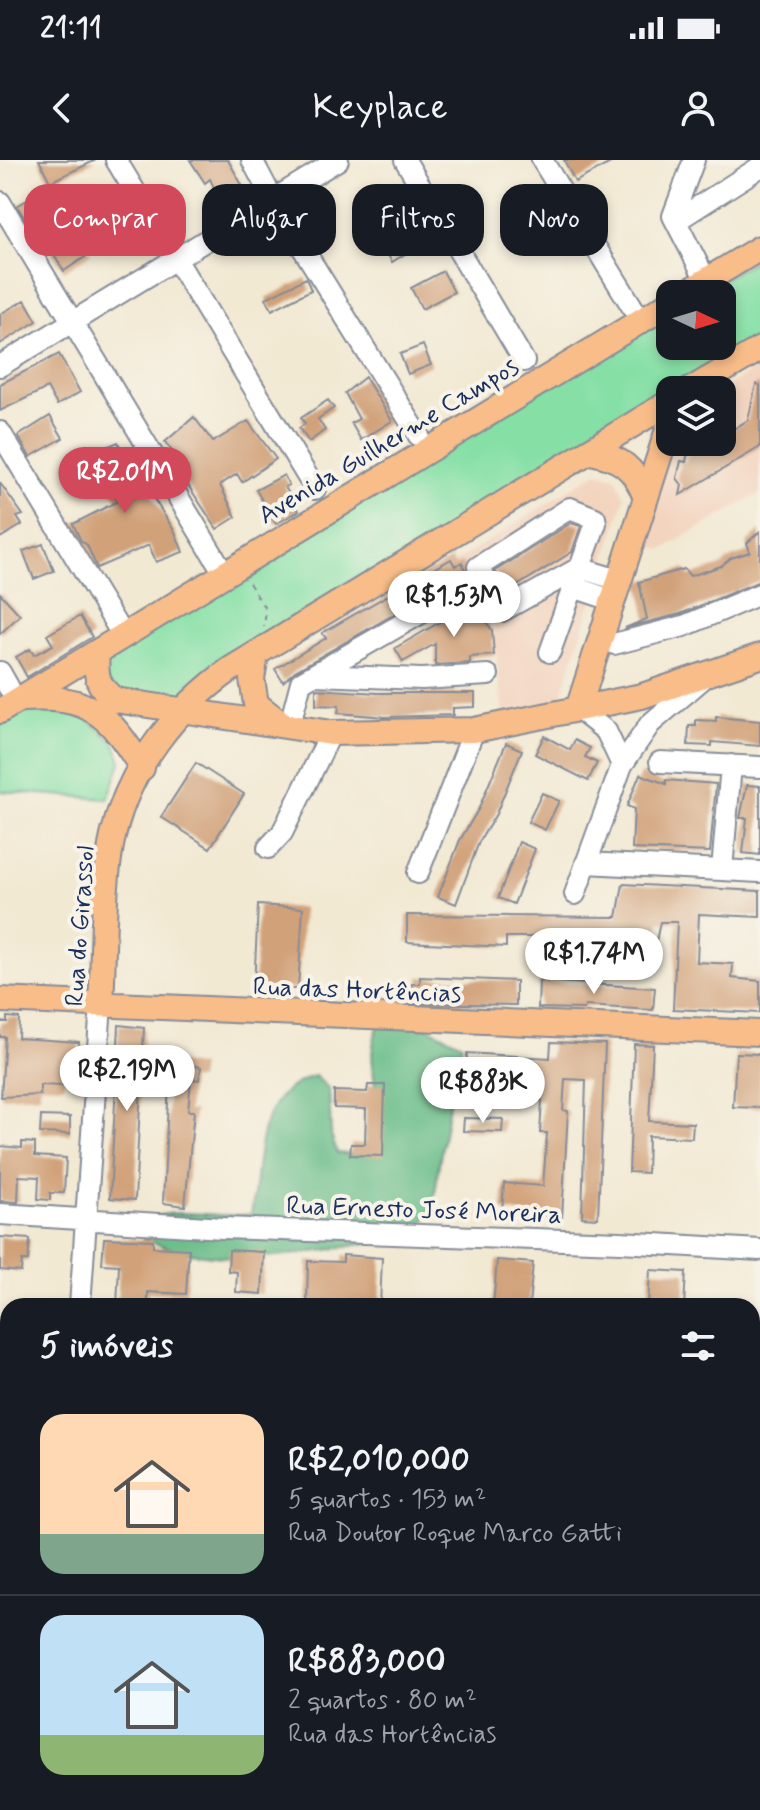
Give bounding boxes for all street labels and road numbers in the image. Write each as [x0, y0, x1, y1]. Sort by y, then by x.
street label: Avenida Guilherme Campos [252, 350, 526, 533]
street label: Rua do Girassol [58, 845, 104, 1008]
street label: Rua das Hortências [252, 970, 462, 1012]
street label: Rua Ernesto José Moreira [286, 1189, 562, 1233]

